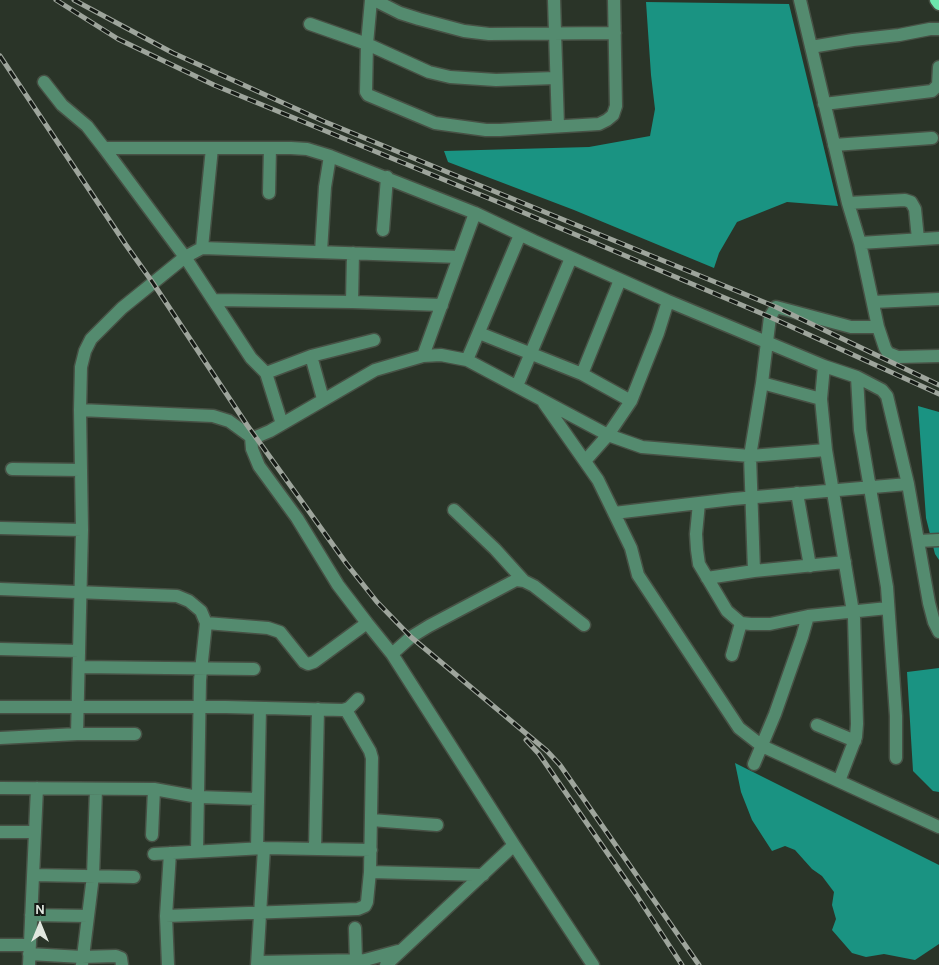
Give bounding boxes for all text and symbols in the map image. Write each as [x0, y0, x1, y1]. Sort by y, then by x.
north arrow [15, 900, 65, 950]
text: N [35, 901, 45, 918]

